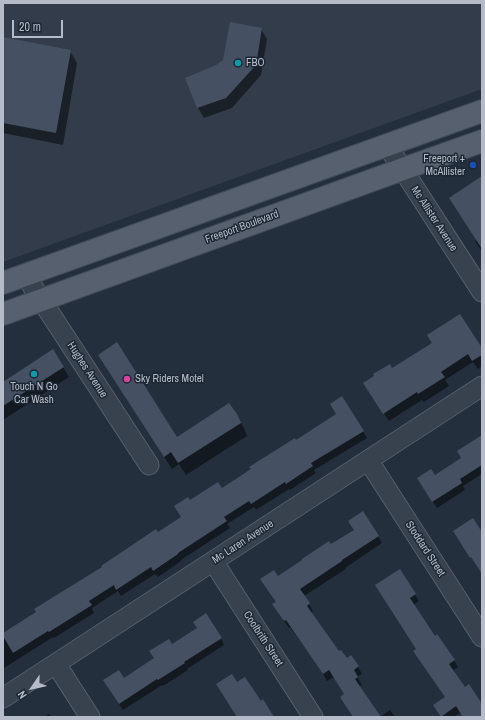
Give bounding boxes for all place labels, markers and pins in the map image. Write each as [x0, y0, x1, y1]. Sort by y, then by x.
place label: FBO [246, 56, 265, 70]
marker: FBO [233, 58, 243, 68]
place label: Freeport + McAllister [423, 152, 465, 178]
marker: Freeport + McAllister [468, 160, 478, 170]
marker: Touch N Go Car Wash [29, 369, 39, 379]
place label: Sky Riders Motel [135, 372, 204, 386]
marker: Sky Riders Motel [122, 374, 132, 384]
place label: Touch N Go Car Wash [10, 380, 58, 406]

